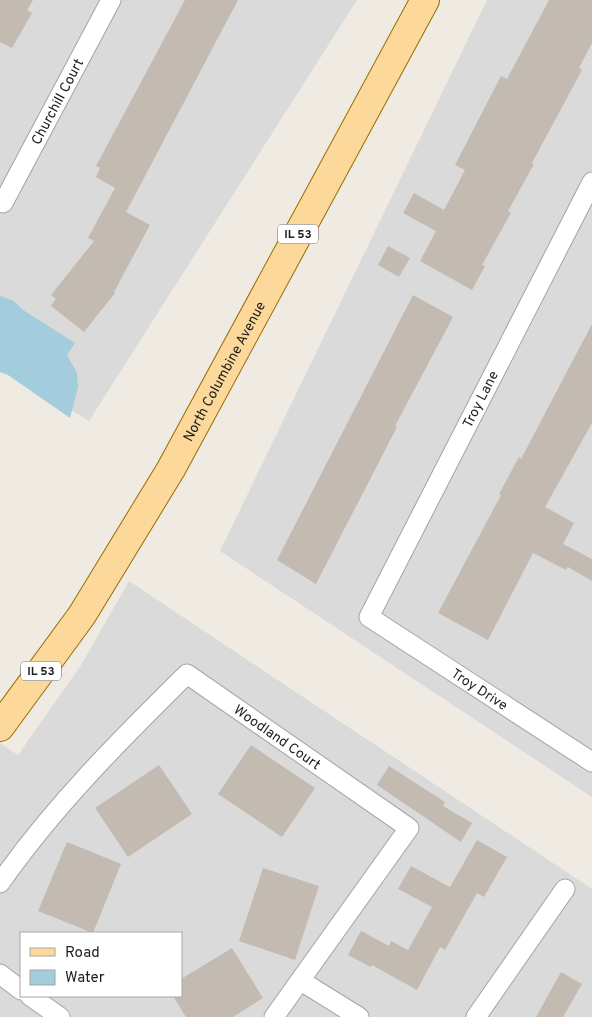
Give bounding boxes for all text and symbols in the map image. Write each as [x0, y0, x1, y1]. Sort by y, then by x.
street label: Churchill Court [29, 56, 88, 148]
road number: IL 53 [278, 224, 318, 243]
street label: North Columbine Avenue [180, 299, 270, 445]
street label: Troy Lane [460, 368, 503, 431]
road number: IL 53 [21, 661, 61, 680]
street label: Troy Drive [448, 666, 510, 715]
street label: Woodland Court [230, 702, 323, 774]
legend [20, 932, 182, 997]
text: Road [65, 944, 100, 963]
text: Water [65, 969, 105, 988]

